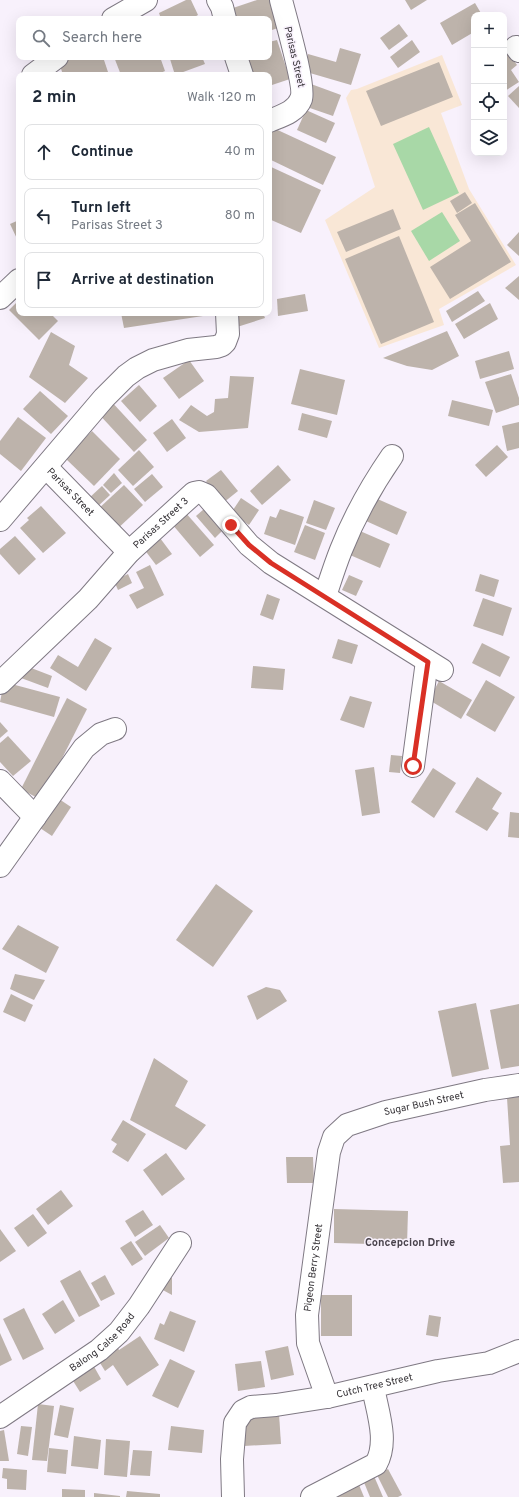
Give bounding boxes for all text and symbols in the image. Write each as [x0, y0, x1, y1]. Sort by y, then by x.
map controls [471, 12, 507, 156]
button: + [471, 12, 507, 48]
search box [16, 16, 272, 60]
street label: Parisas Street [281, 25, 307, 89]
icon: search [30, 27, 52, 49]
text: Search here [62, 29, 142, 48]
button: − [471, 48, 507, 84]
button: locate [471, 84, 507, 120]
text: 2 min [32, 87, 76, 109]
text: Walk · 120 m [187, 90, 256, 106]
button: layers [471, 120, 507, 156]
icon: ahead [33, 141, 55, 163]
text: Continue [71, 143, 133, 162]
text: 40 m [225, 144, 255, 160]
text: Turn left [71, 199, 131, 218]
icon: left [33, 205, 55, 227]
text: 80 m [225, 208, 255, 224]
text: Parisas Street 3 [71, 218, 163, 234]
icon: arrive [33, 269, 55, 291]
text: Arrive at destination [71, 271, 214, 290]
street label: Parisas Street [44, 465, 97, 519]
street label: Parisas Street 3 [130, 495, 191, 552]
route end [222, 516, 240, 534]
route start [404, 757, 422, 775]
street label: Sugar Bush Street [383, 1088, 465, 1119]
street label: Pigeon Berry Street [301, 1223, 326, 1313]
district label: Concepcion Drive [365, 1236, 455, 1250]
street label: Balong Calse Road [67, 1310, 138, 1375]
street label: Cutch Tree Street [335, 1371, 414, 1401]

